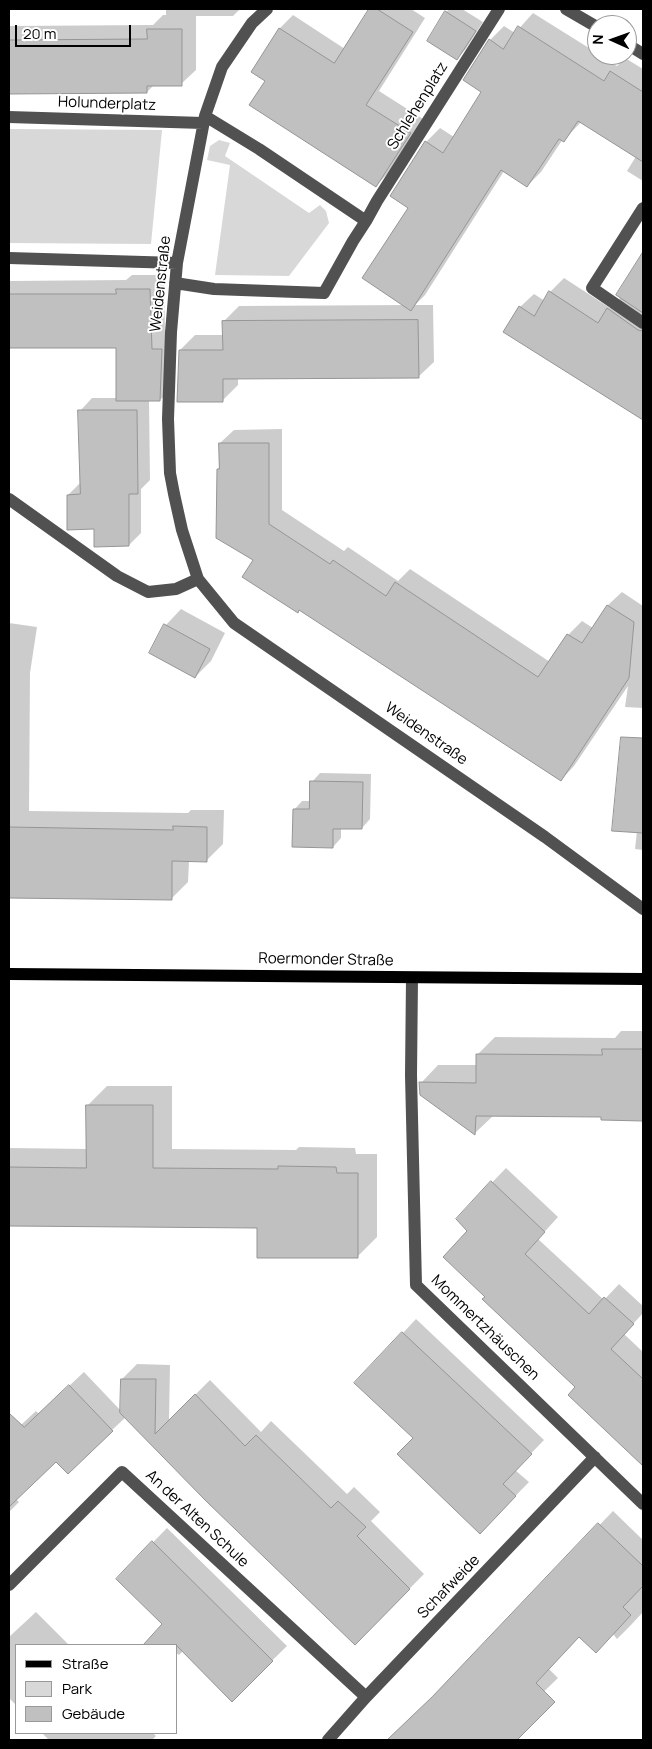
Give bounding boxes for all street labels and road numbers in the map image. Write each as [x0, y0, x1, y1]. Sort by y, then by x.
street label: Schlehenplatz [384, 59, 452, 153]
street label: Holunderplatz [58, 93, 156, 115]
street label: Weidenstraße [147, 235, 175, 333]
street label: Weidenstraße [381, 699, 471, 769]
street label: Roermonder Straße [258, 950, 394, 970]
street label: Mommertzhäuschen [427, 1272, 543, 1384]
street label: An der Alten Schule [142, 1467, 252, 1571]
street label: Schafweide [414, 1552, 484, 1622]

